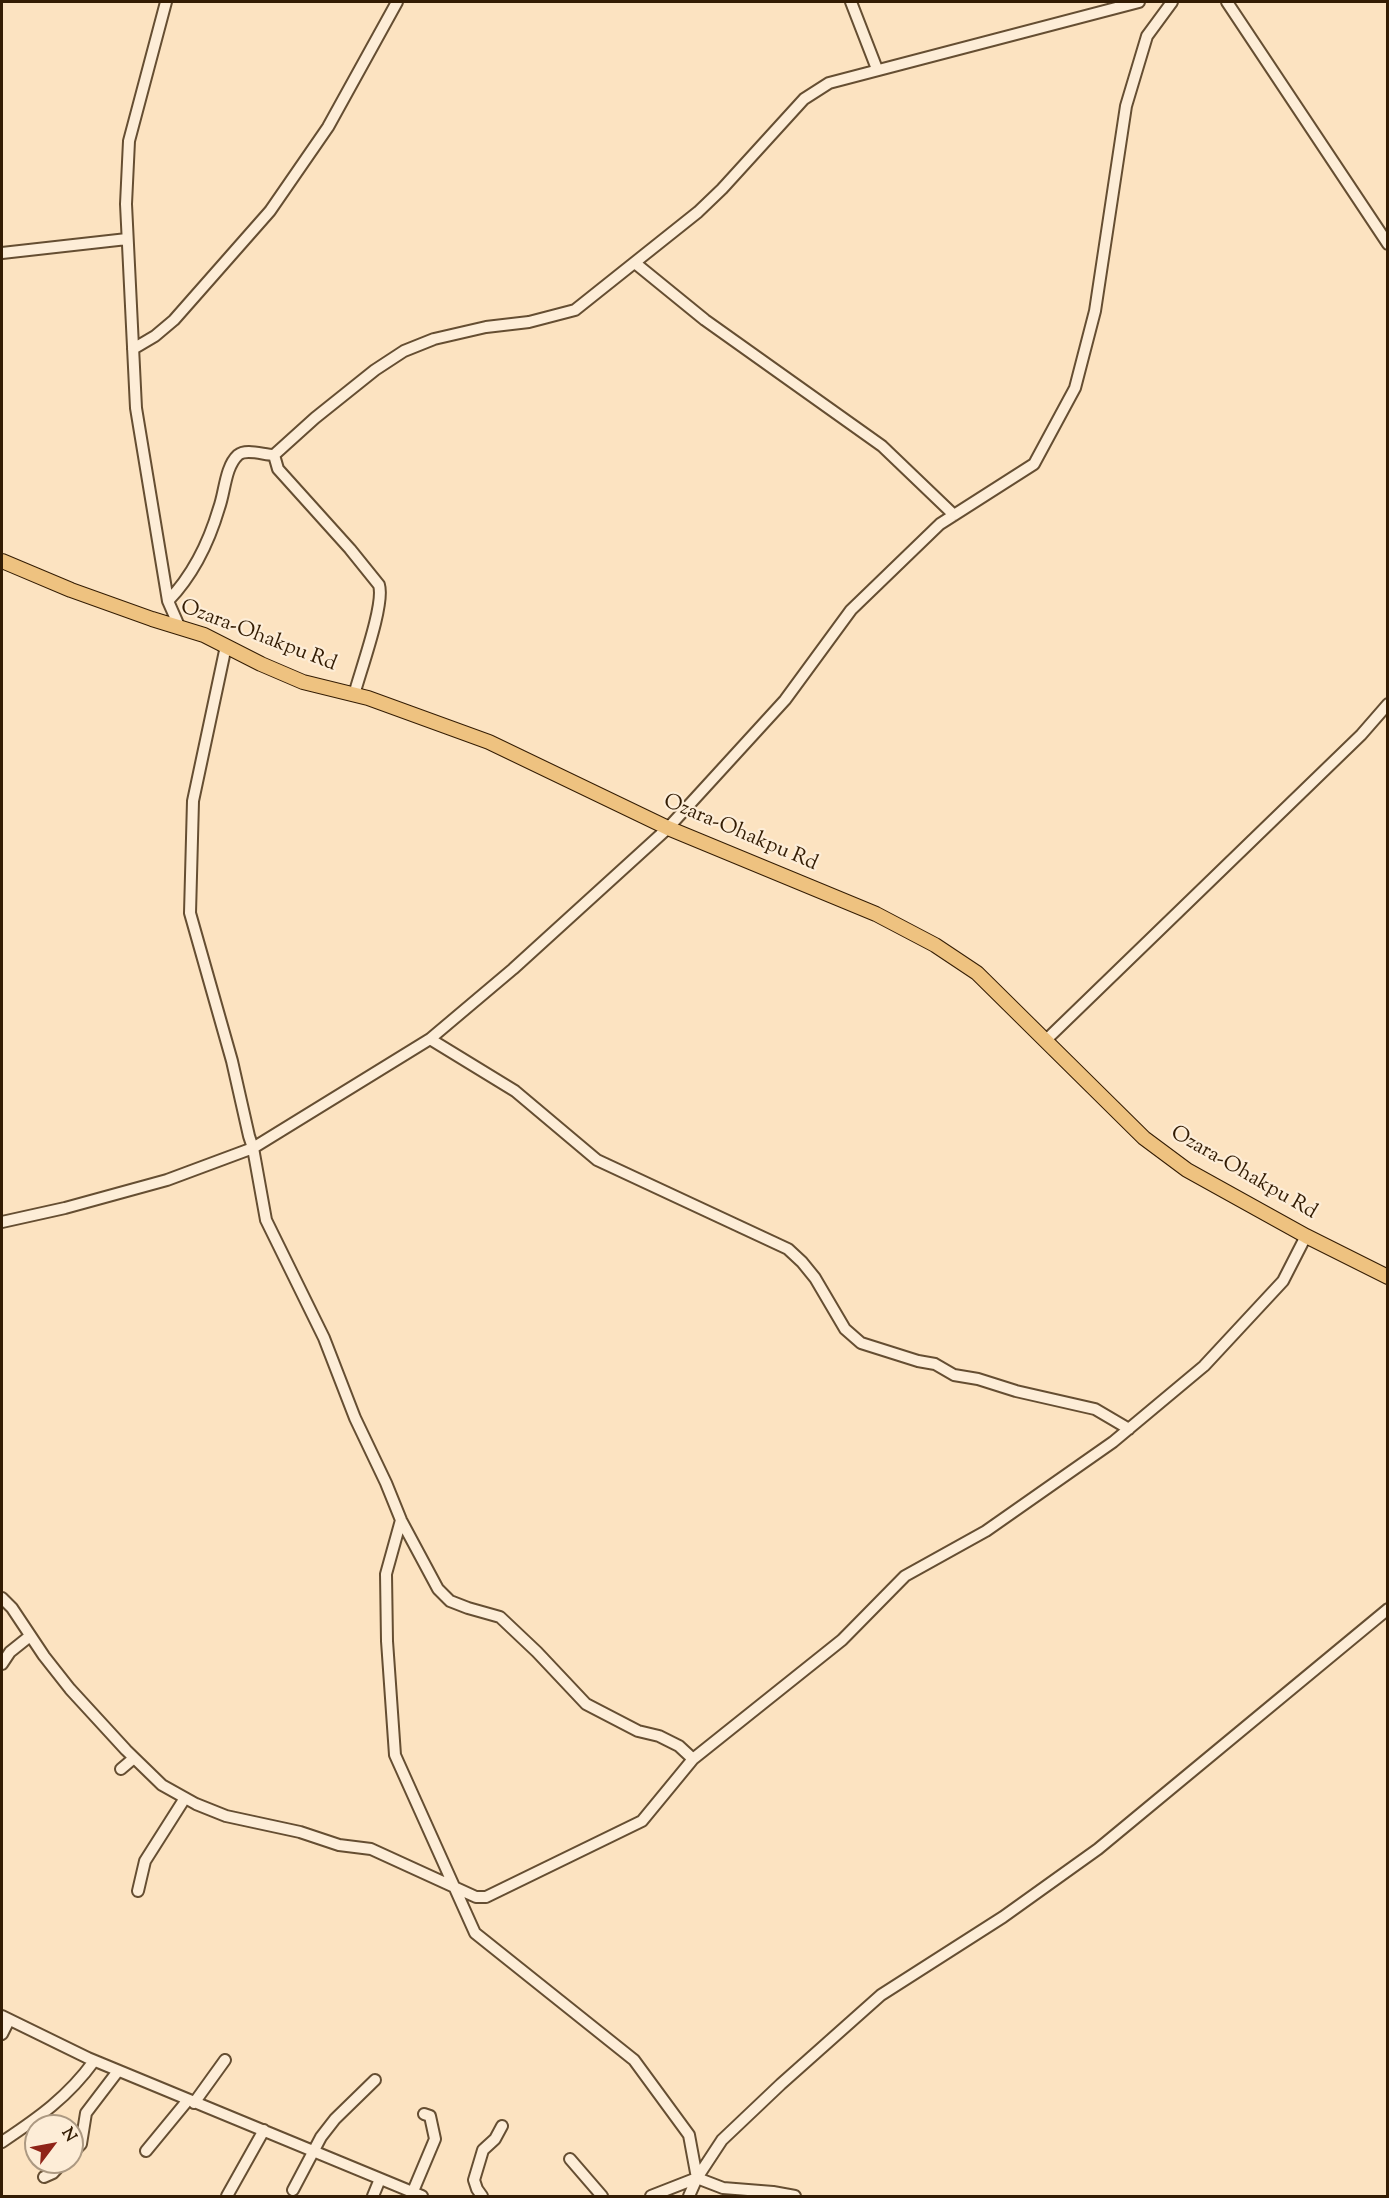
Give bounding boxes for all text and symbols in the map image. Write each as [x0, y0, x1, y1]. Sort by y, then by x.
street label: Ozara-Ohakpu Rd [176, 596, 340, 678]
street label: Ozara-Ohakpu Rd [659, 790, 821, 878]
street label: Ozara-Ohakpu Rd [1165, 1122, 1321, 1226]
north arrow [24, 2114, 84, 2174]
text: N [55, 2124, 81, 2147]

